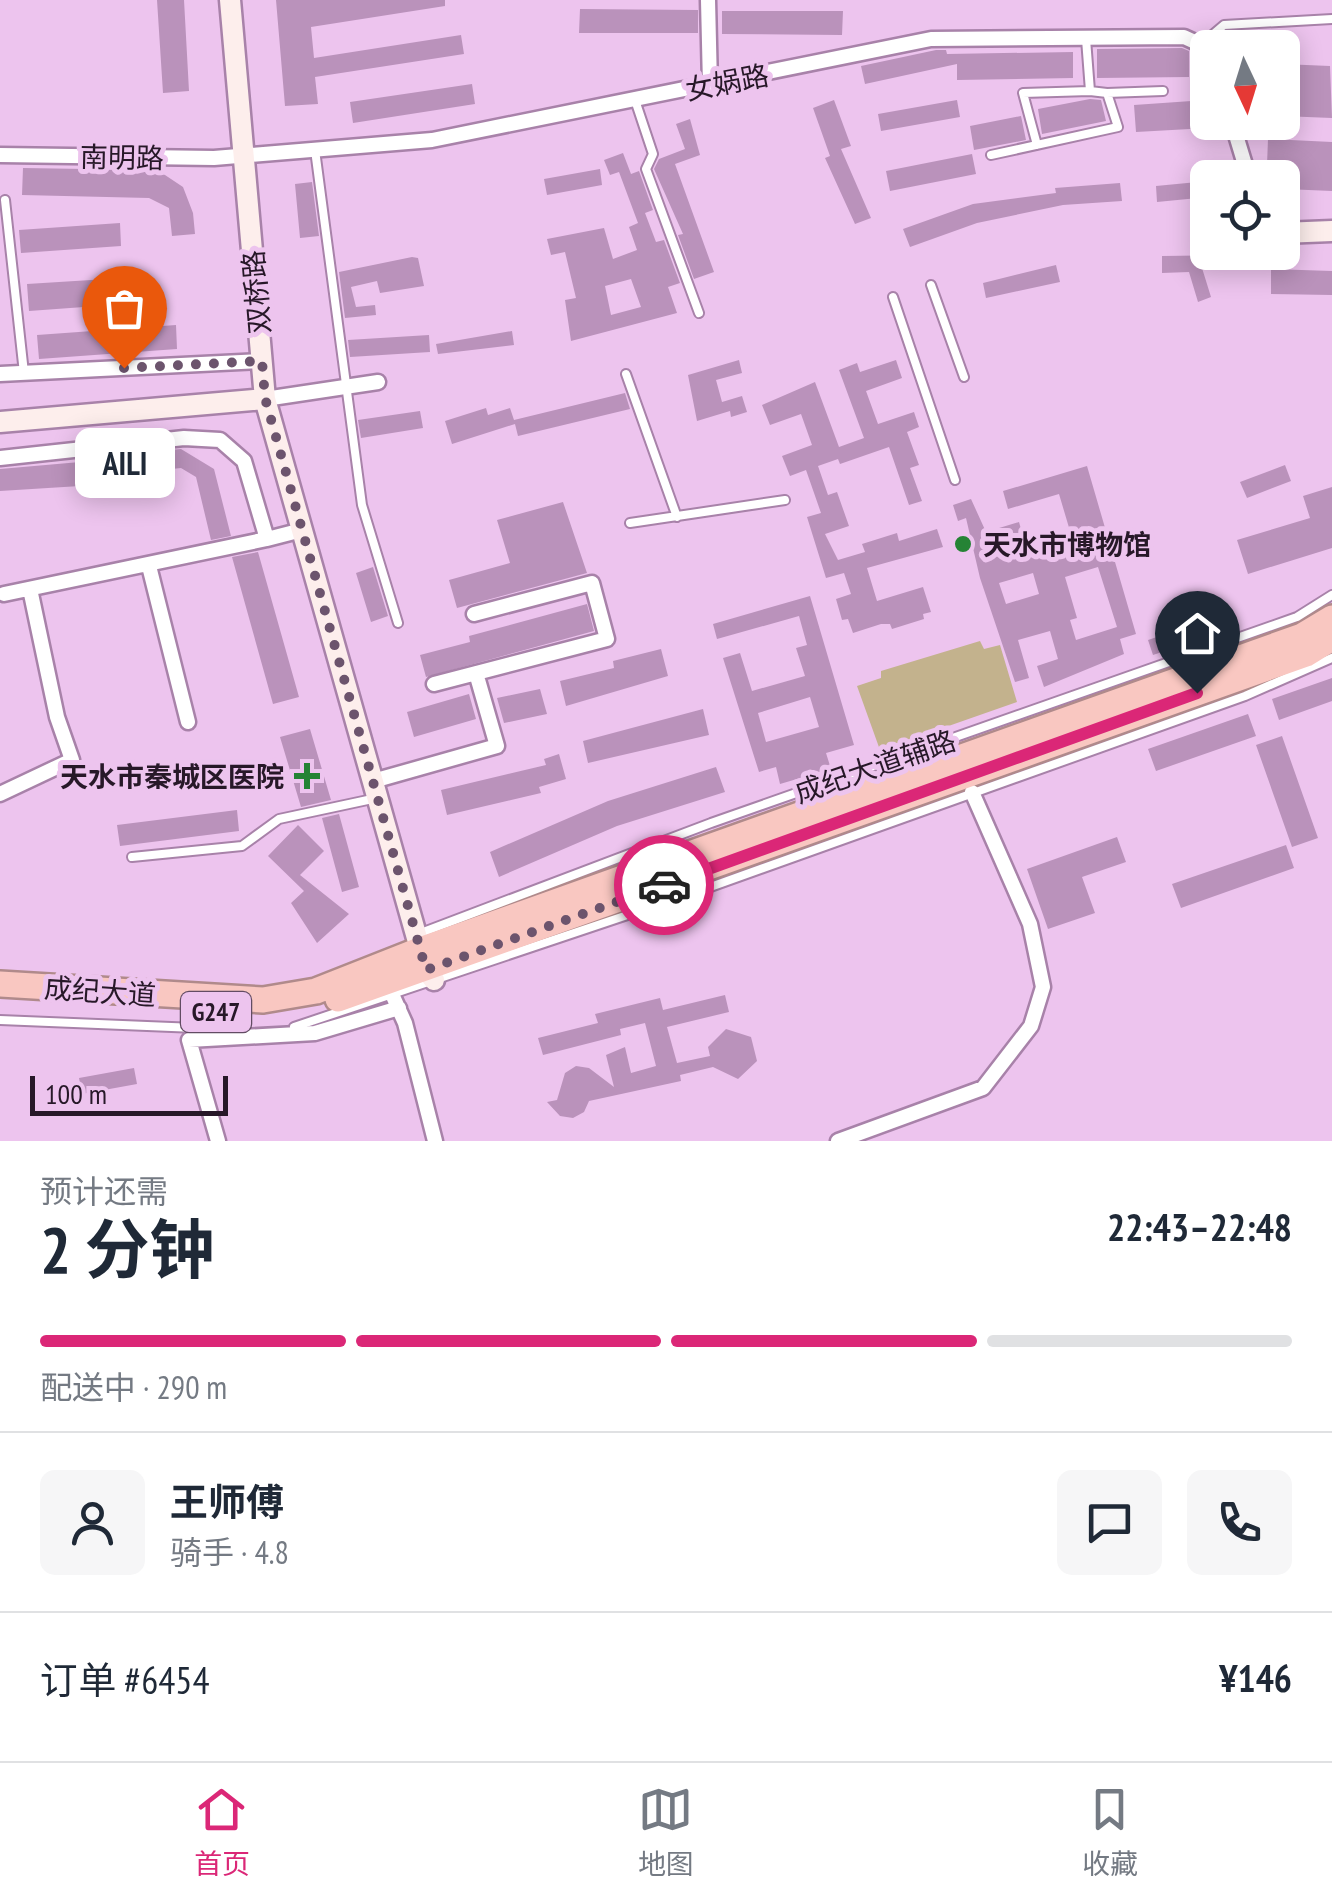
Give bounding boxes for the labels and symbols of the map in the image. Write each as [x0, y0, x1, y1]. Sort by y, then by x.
north arrow [1190, 30, 1300, 140]
street label: 女娲路 [682, 56, 772, 108]
street label: 南明路 [80, 138, 164, 176]
street label: 双桥路 [234, 249, 278, 335]
pin [82, 266, 167, 369]
callout: AILI [74, 428, 174, 498]
place label: 天水市博物馆 [983, 526, 1151, 563]
marker: 天水市博物馆 [952, 533, 974, 555]
pin [1155, 591, 1240, 694]
street label: 成纪大道辅路 [790, 721, 960, 811]
place label: 天水市秦城区医院 [60, 758, 284, 795]
marker: 天水市秦城区医院 [294, 763, 320, 789]
courier [614, 835, 714, 935]
street label: 成纪大道 [43, 969, 157, 1013]
road number: G247 [181, 992, 251, 1032]
scale bar [30, 1071, 228, 1116]

